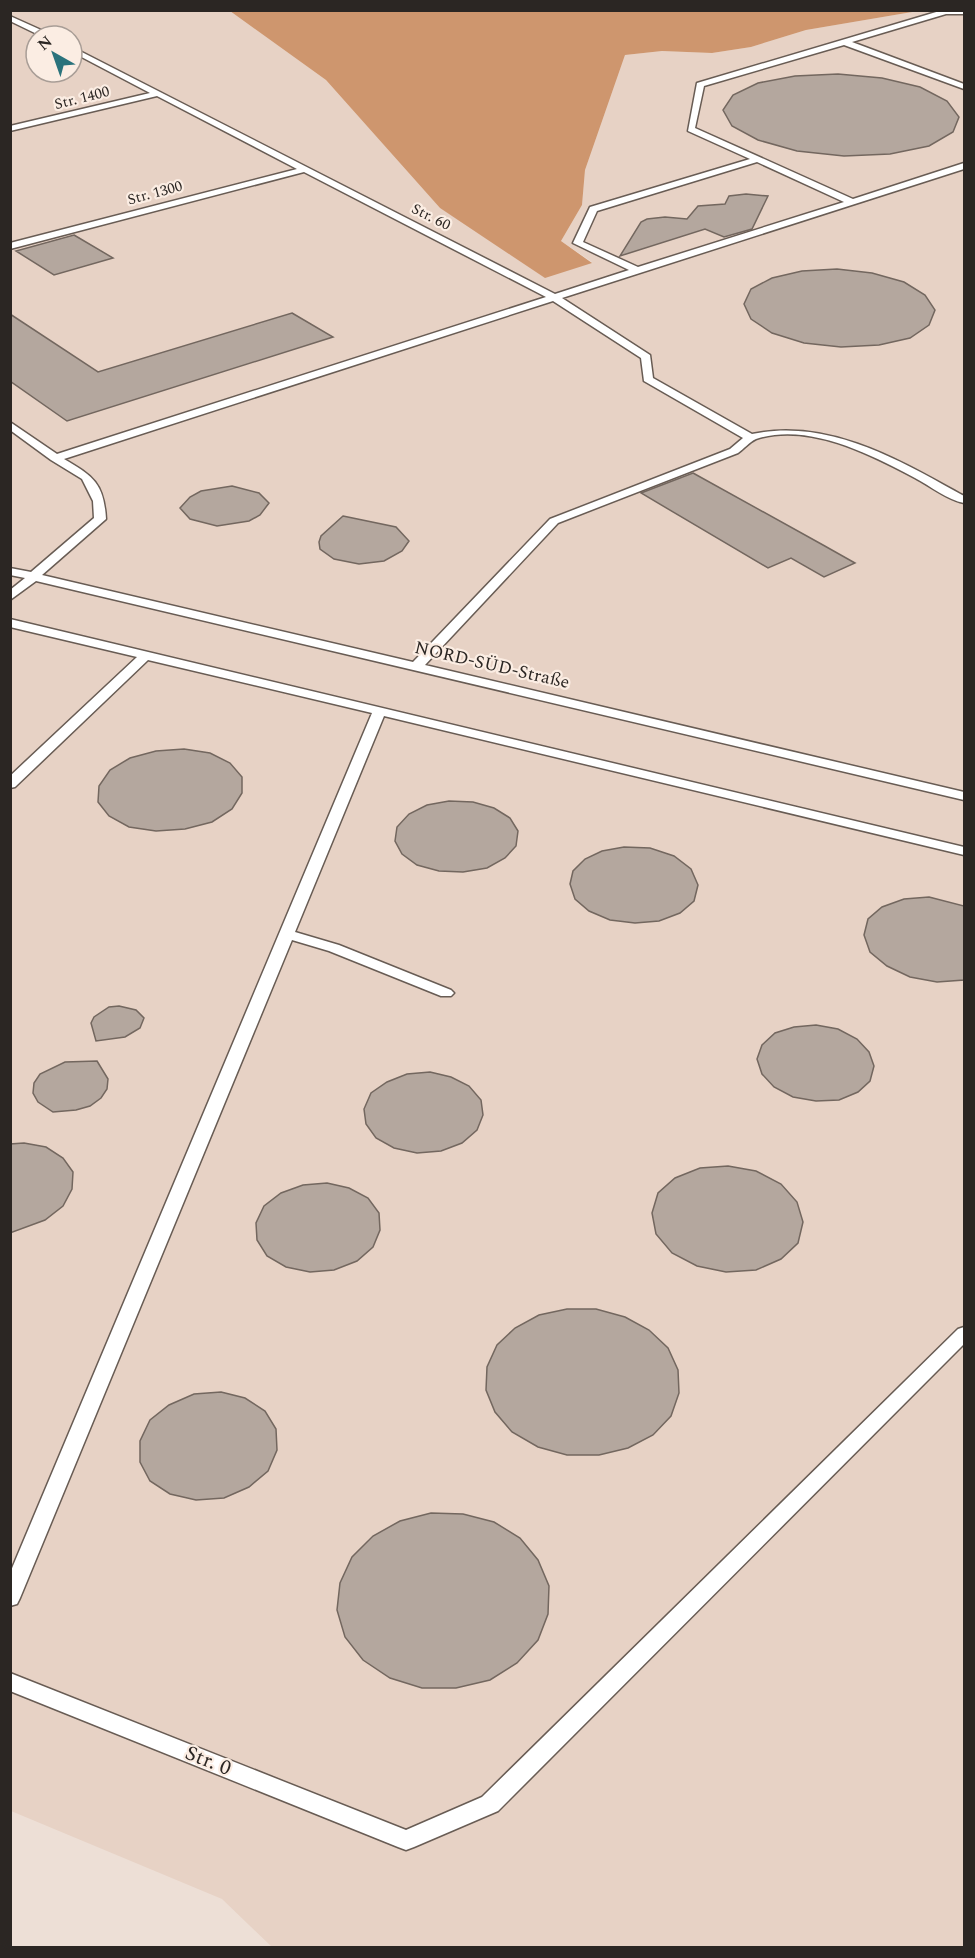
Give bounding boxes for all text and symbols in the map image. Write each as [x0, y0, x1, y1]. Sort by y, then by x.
north arrow [24, 24, 84, 84]
text: N [32, 30, 58, 57]
street label: Str. 1400 [52, 80, 112, 116]
street label: Str. 1300 [125, 175, 185, 211]
street label: Str. 60 [407, 197, 455, 237]
street label: NORD-SÜD-Straße [412, 634, 572, 696]
street label: Str. 0 [180, 1737, 236, 1785]

